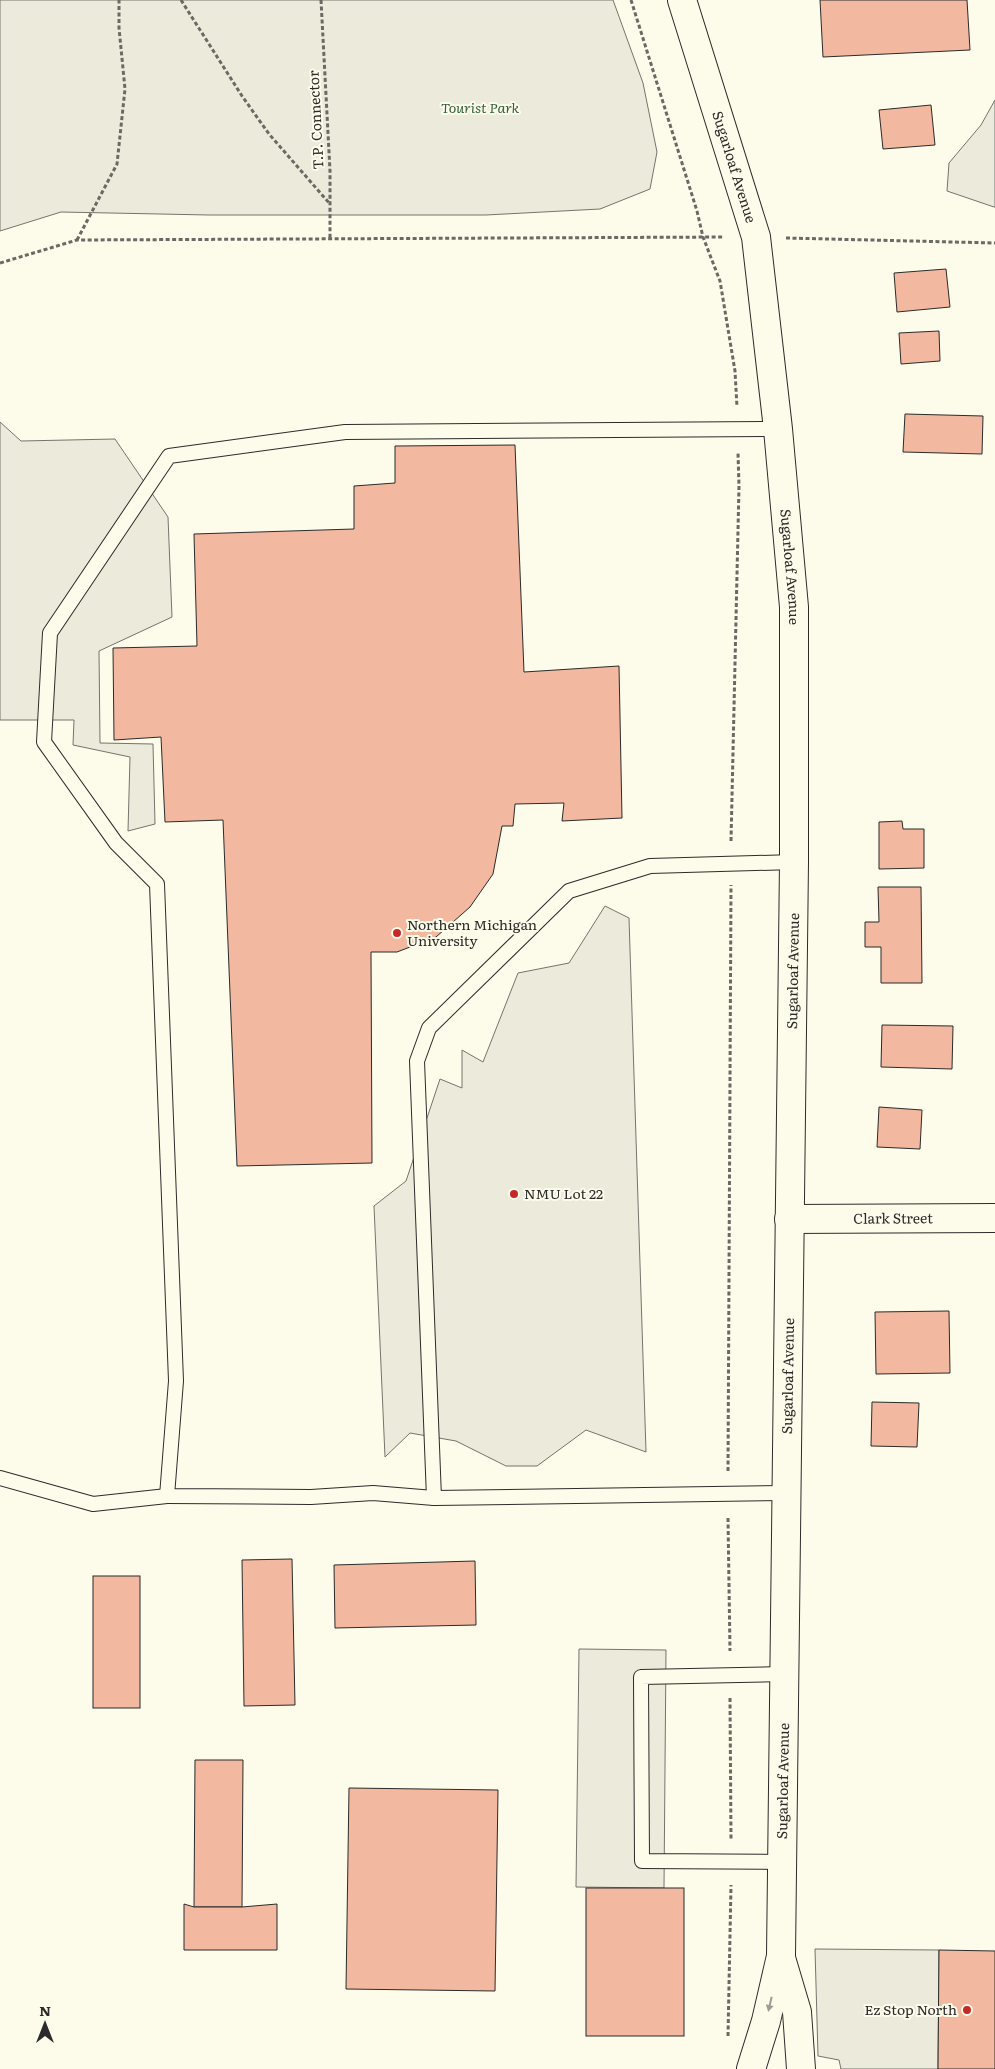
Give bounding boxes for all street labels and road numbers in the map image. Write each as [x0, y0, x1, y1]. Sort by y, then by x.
street label: T.P. Connector [302, 70, 328, 170]
street label: Sugarloaf Avenue [708, 108, 762, 225]
street label: Sugarloaf Avenue [776, 508, 805, 625]
street label: Sugarloaf Avenue [781, 913, 803, 1029]
street label: Clark Street [853, 1207, 933, 1228]
street label: Sugarloaf Avenue [776, 1318, 798, 1434]
street label: Sugarloaf Avenue [771, 1723, 793, 1839]

